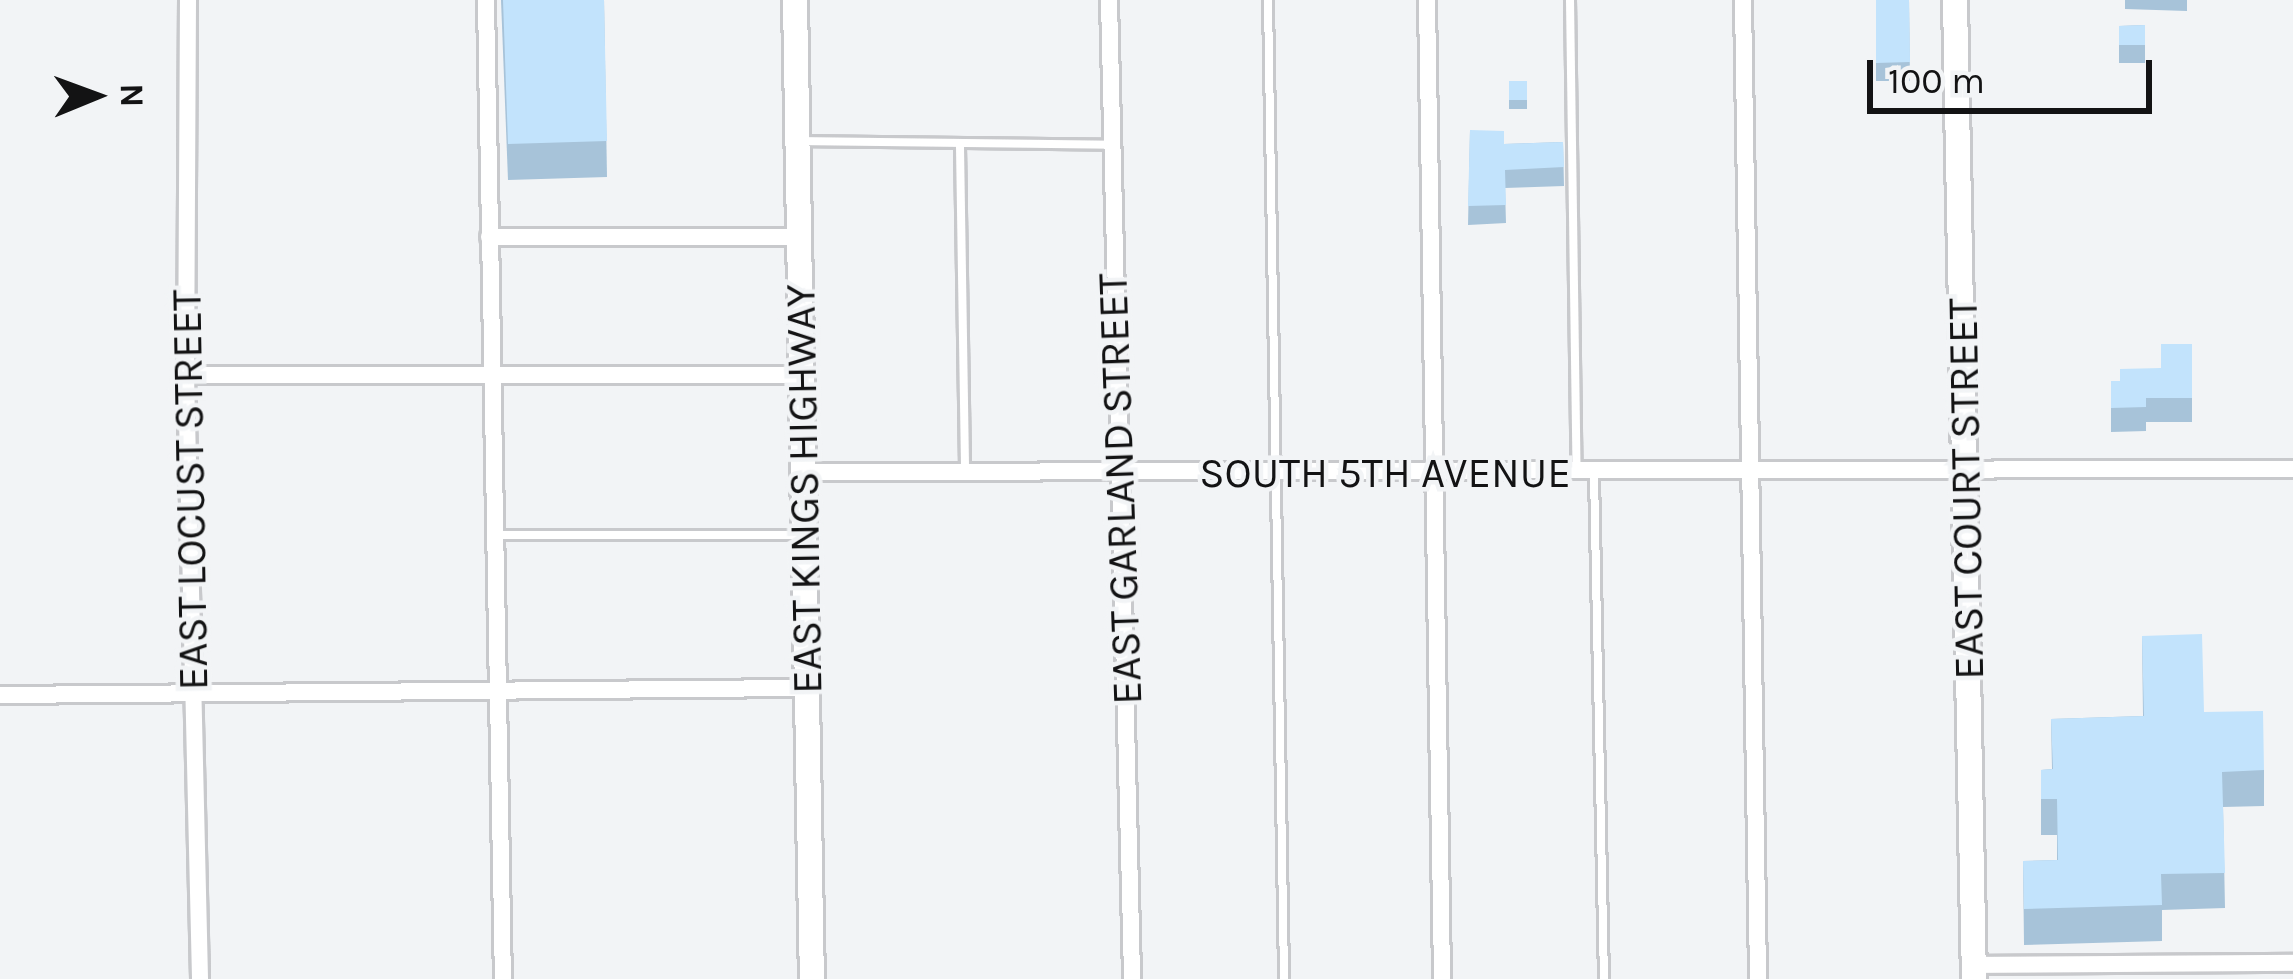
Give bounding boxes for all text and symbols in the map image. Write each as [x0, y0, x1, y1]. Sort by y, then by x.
north arrow [36, 36, 156, 156]
scale bar [1873, 36, 2158, 110]
text: 100 m [1888, 60, 1985, 102]
text: N [113, 83, 151, 108]
street label: EAST GARLAND STREET [1087, 272, 1153, 706]
street label: EAST KINGS HIGHWAY [775, 284, 833, 694]
street label: EAST LOCUST STREET [161, 289, 219, 691]
street label: EAST COURT STREET [1937, 298, 1995, 680]
street label: SOUTH 5TH AVENUE [1199, 448, 1571, 498]

